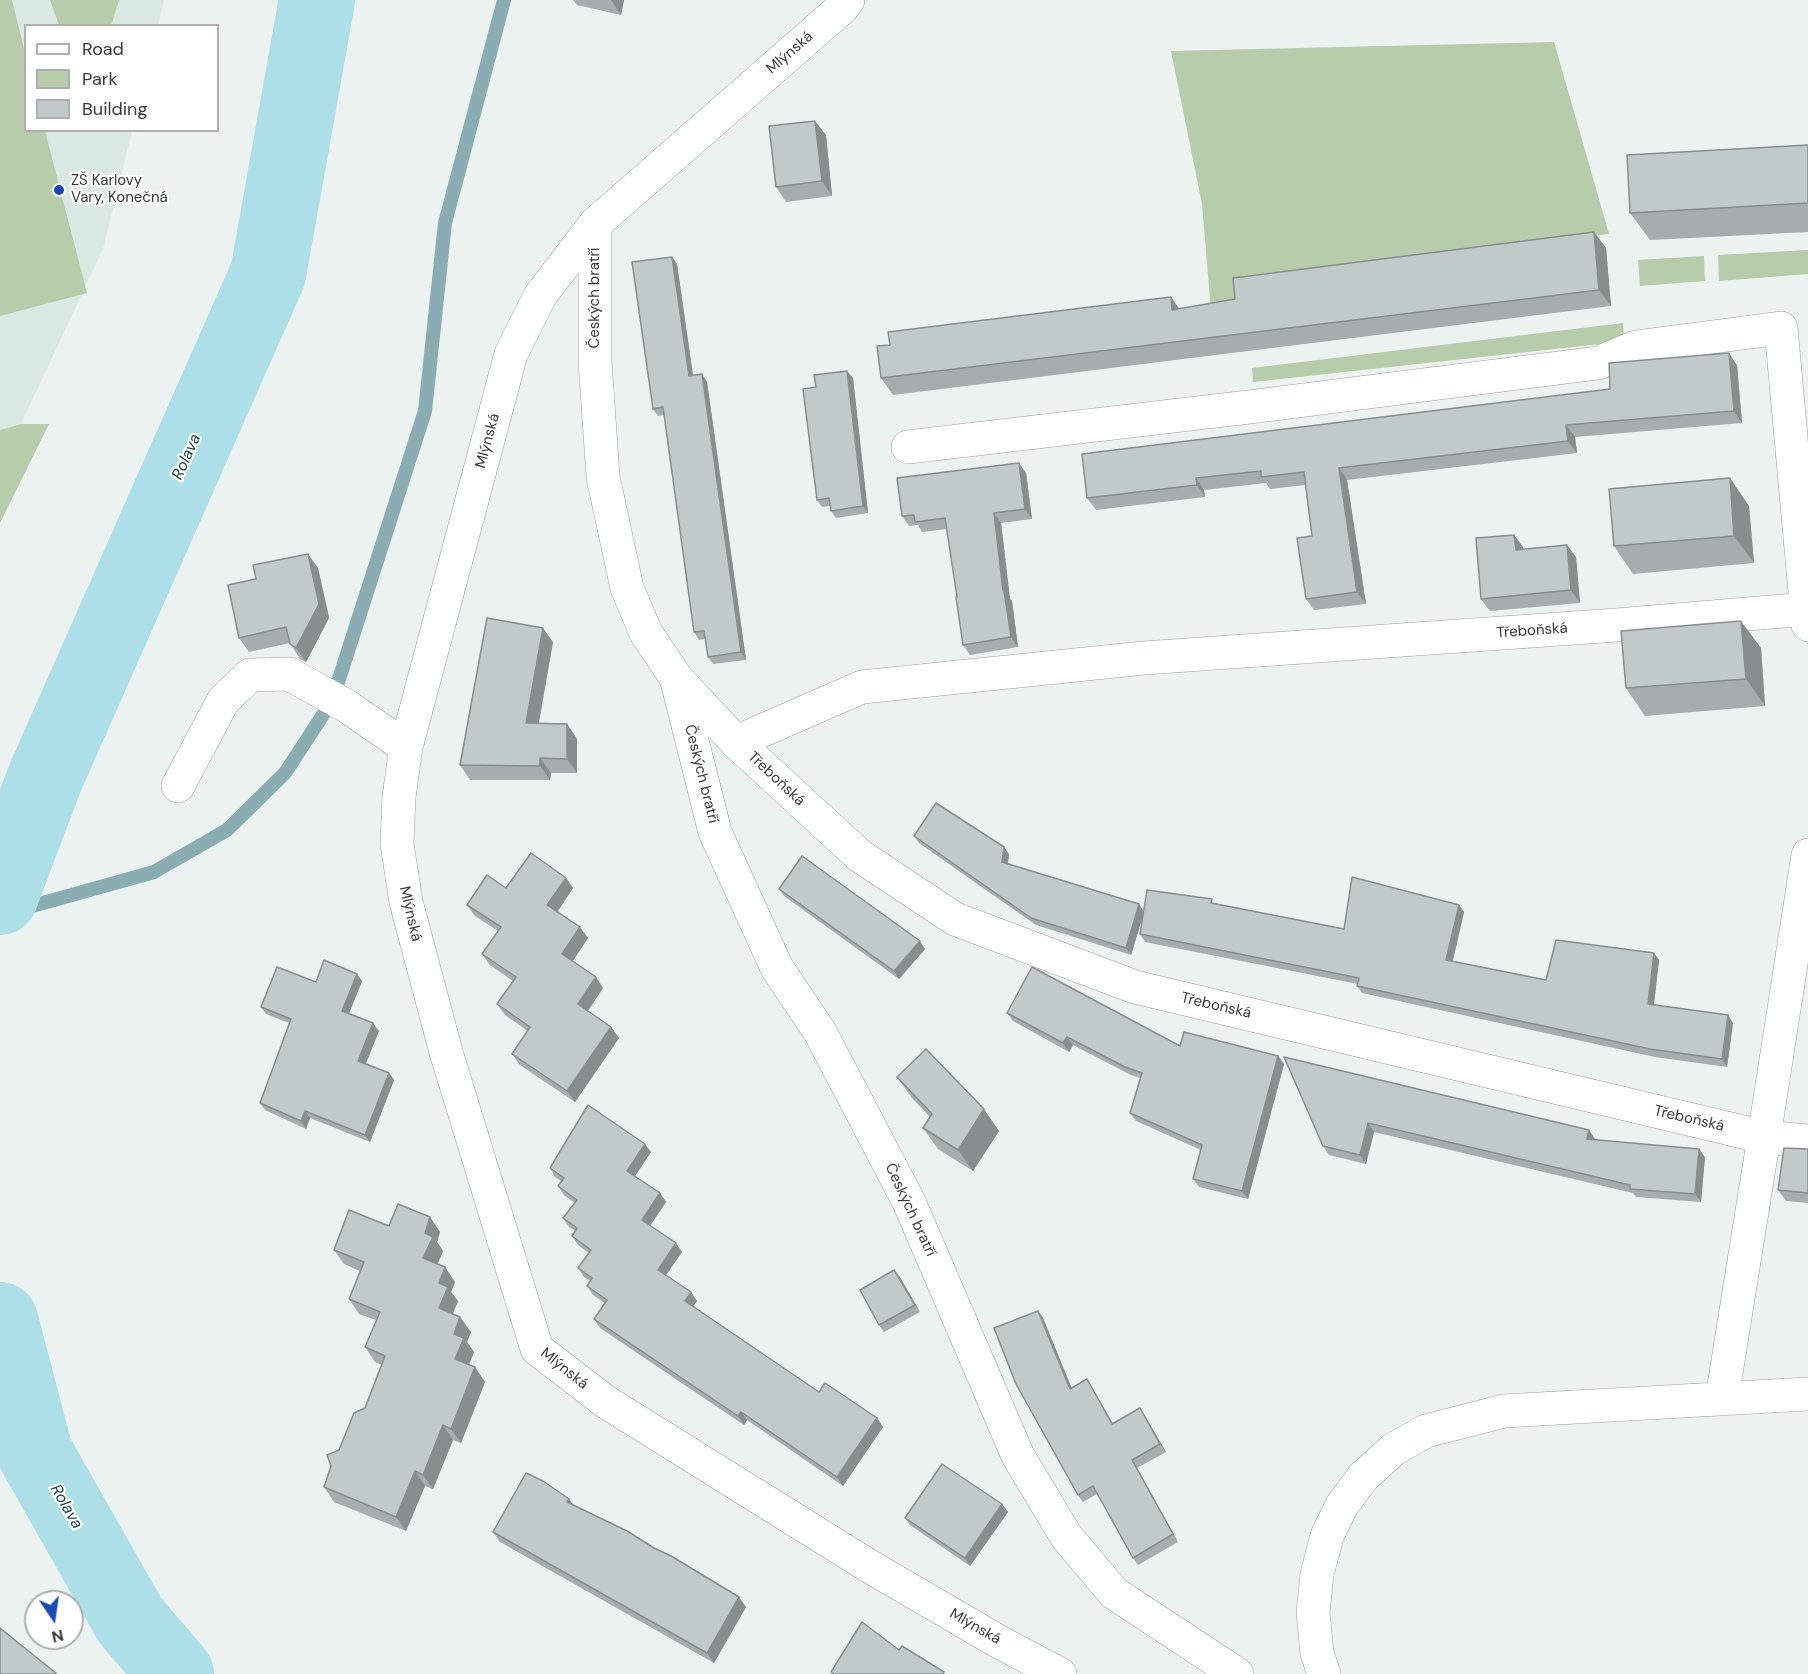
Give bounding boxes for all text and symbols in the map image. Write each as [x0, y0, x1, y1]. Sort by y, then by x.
legend [24, 24, 219, 132]
street label: Mlýnská [763, 28, 817, 78]
text: Road [82, 37, 124, 61]
text: Park [82, 67, 118, 91]
text: Building [82, 97, 147, 121]
place label: ZŠ Karlovy Vary, Konečná [71, 172, 168, 207]
marker: ZŠ Karlovy Vary, Konečná [52, 183, 66, 197]
street label: Českých bratří [586, 248, 604, 348]
street label: Mlýnská [472, 412, 504, 470]
water label: Rolava [168, 431, 206, 483]
street label: Třeboňská [1496, 620, 1568, 642]
street label: Českých bratří [680, 723, 722, 825]
street label: Třeboňská [744, 748, 808, 810]
street label: Mlýnská [395, 885, 425, 943]
street label: Třeboňská [1179, 989, 1253, 1023]
street label: Třeboňská [1652, 1102, 1726, 1136]
street label: Českých bratří [881, 1160, 939, 1260]
street label: Mlýnská [537, 1344, 591, 1394]
water label: Rolava [46, 1481, 86, 1533]
north arrow [24, 1590, 84, 1650]
street label: Mlýnská [946, 1605, 1004, 1649]
text: N [50, 1625, 66, 1648]

